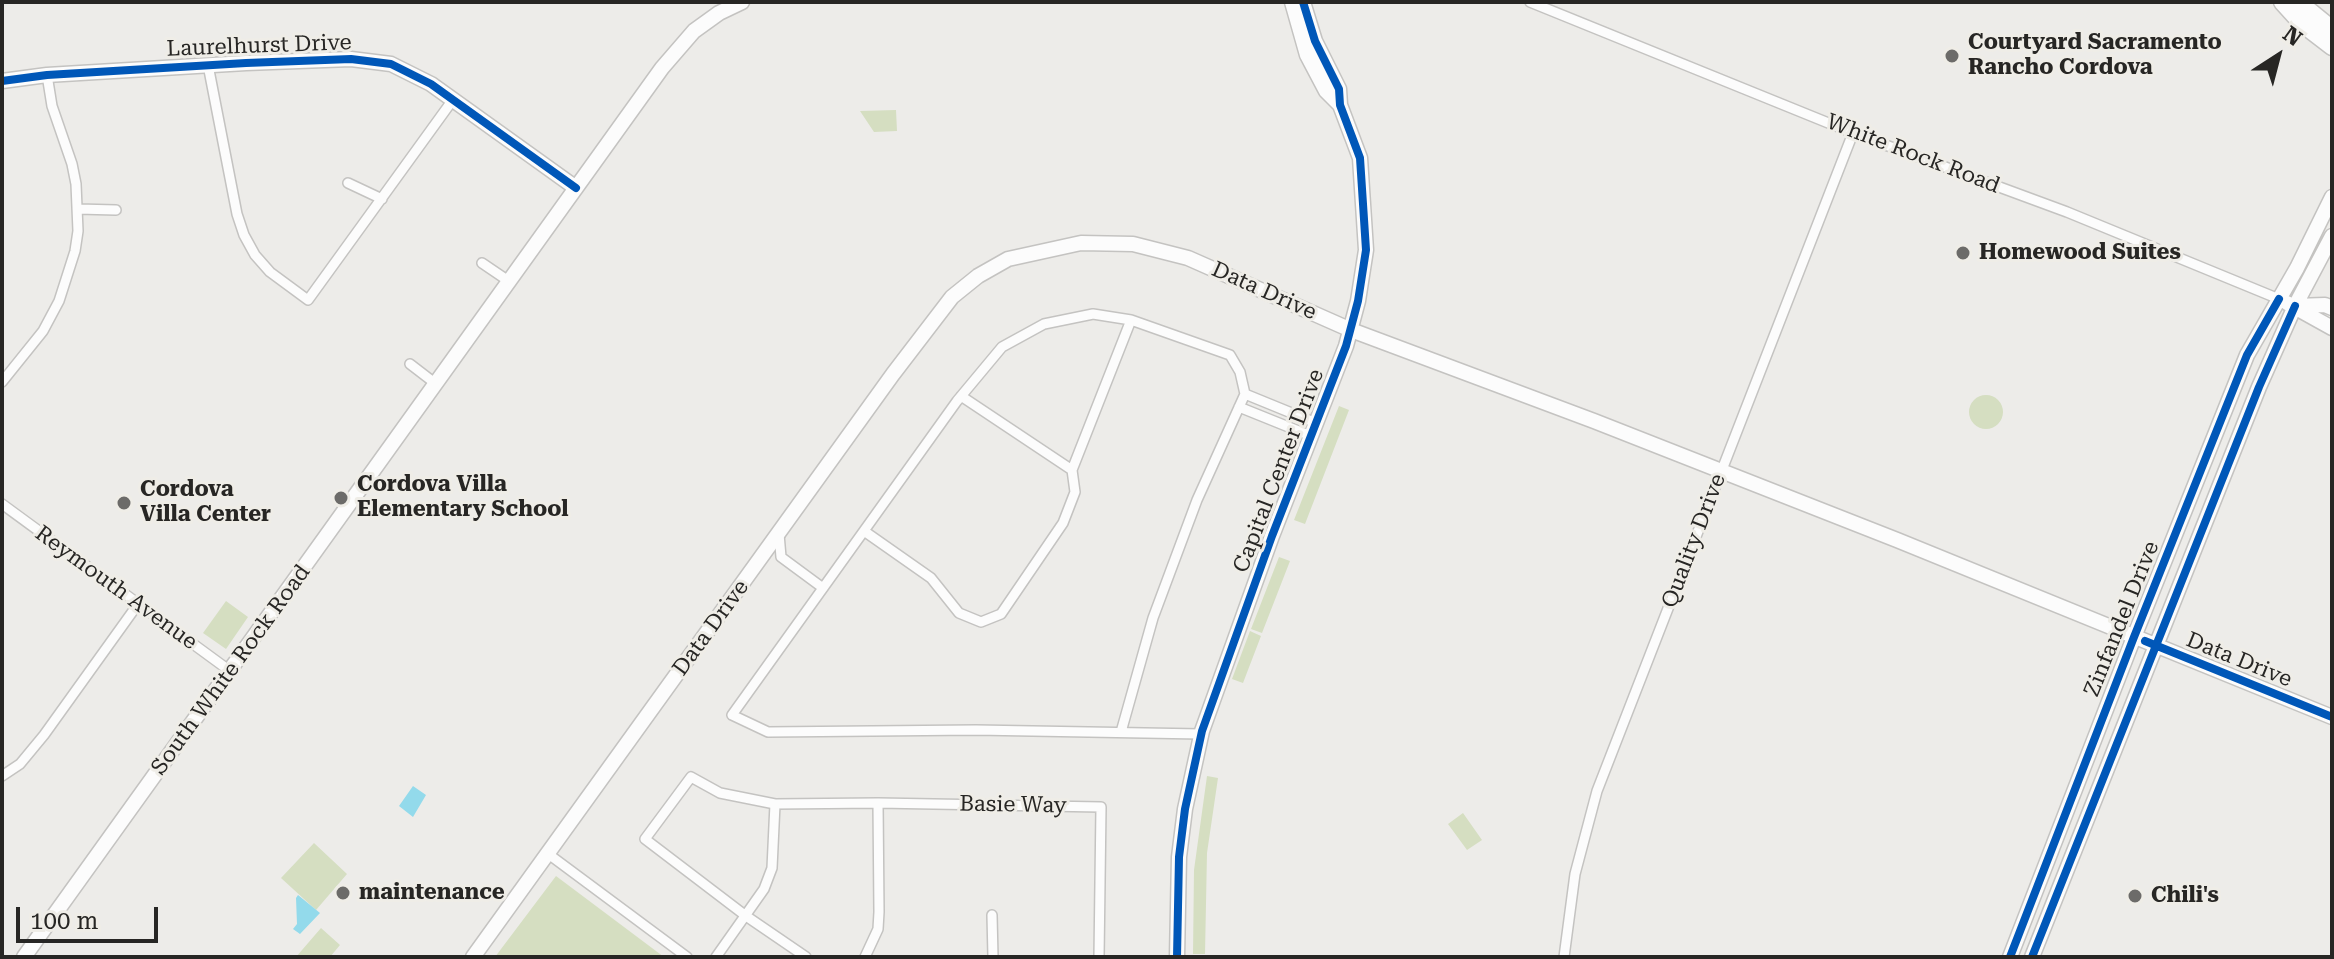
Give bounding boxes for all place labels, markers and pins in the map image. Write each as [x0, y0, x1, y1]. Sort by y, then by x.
place label: Courtyard Sacramento Rancho Cordova [1968, 30, 2222, 82]
marker: Courtyard Sacramento Rancho Cordova [1943, 47, 1961, 65]
place label: Homewood Suites [1979, 240, 2181, 266]
marker: Homewood Suites [1954, 244, 1972, 262]
place label: Cordova Villa Elementary School [357, 472, 569, 524]
place label: Cordova Villa Center [140, 477, 271, 528]
marker: Cordova Villa Elementary School [332, 489, 350, 507]
marker: Cordova Villa Center [115, 494, 133, 512]
place label: maintenance [359, 880, 505, 906]
place label: Chili's [2151, 883, 2219, 909]
marker: maintenance [334, 884, 352, 902]
marker: Chili's [2126, 887, 2144, 905]

